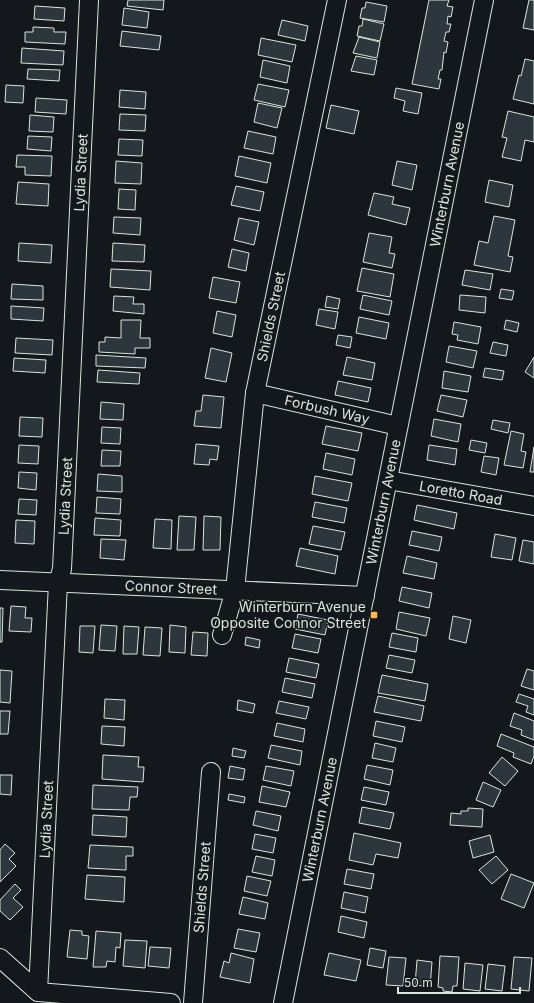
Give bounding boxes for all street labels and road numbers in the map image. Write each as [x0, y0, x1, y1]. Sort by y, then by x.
street label: Winterburn Avenue [426, 120, 467, 248]
street label: Lydia Street [70, 133, 91, 212]
street label: Shields Street [253, 269, 288, 363]
street label: Forbush Way [283, 391, 371, 427]
street label: Winterburn Avenue [362, 438, 404, 566]
street label: Lydia Street [55, 456, 75, 535]
street label: Loretto Road [418, 477, 504, 508]
street label: Connor Street [124, 576, 218, 598]
street label: Winterburn Avenue [298, 755, 340, 884]
street label: Lydia Street [36, 779, 56, 859]
street label: Shields Street [189, 841, 214, 934]

